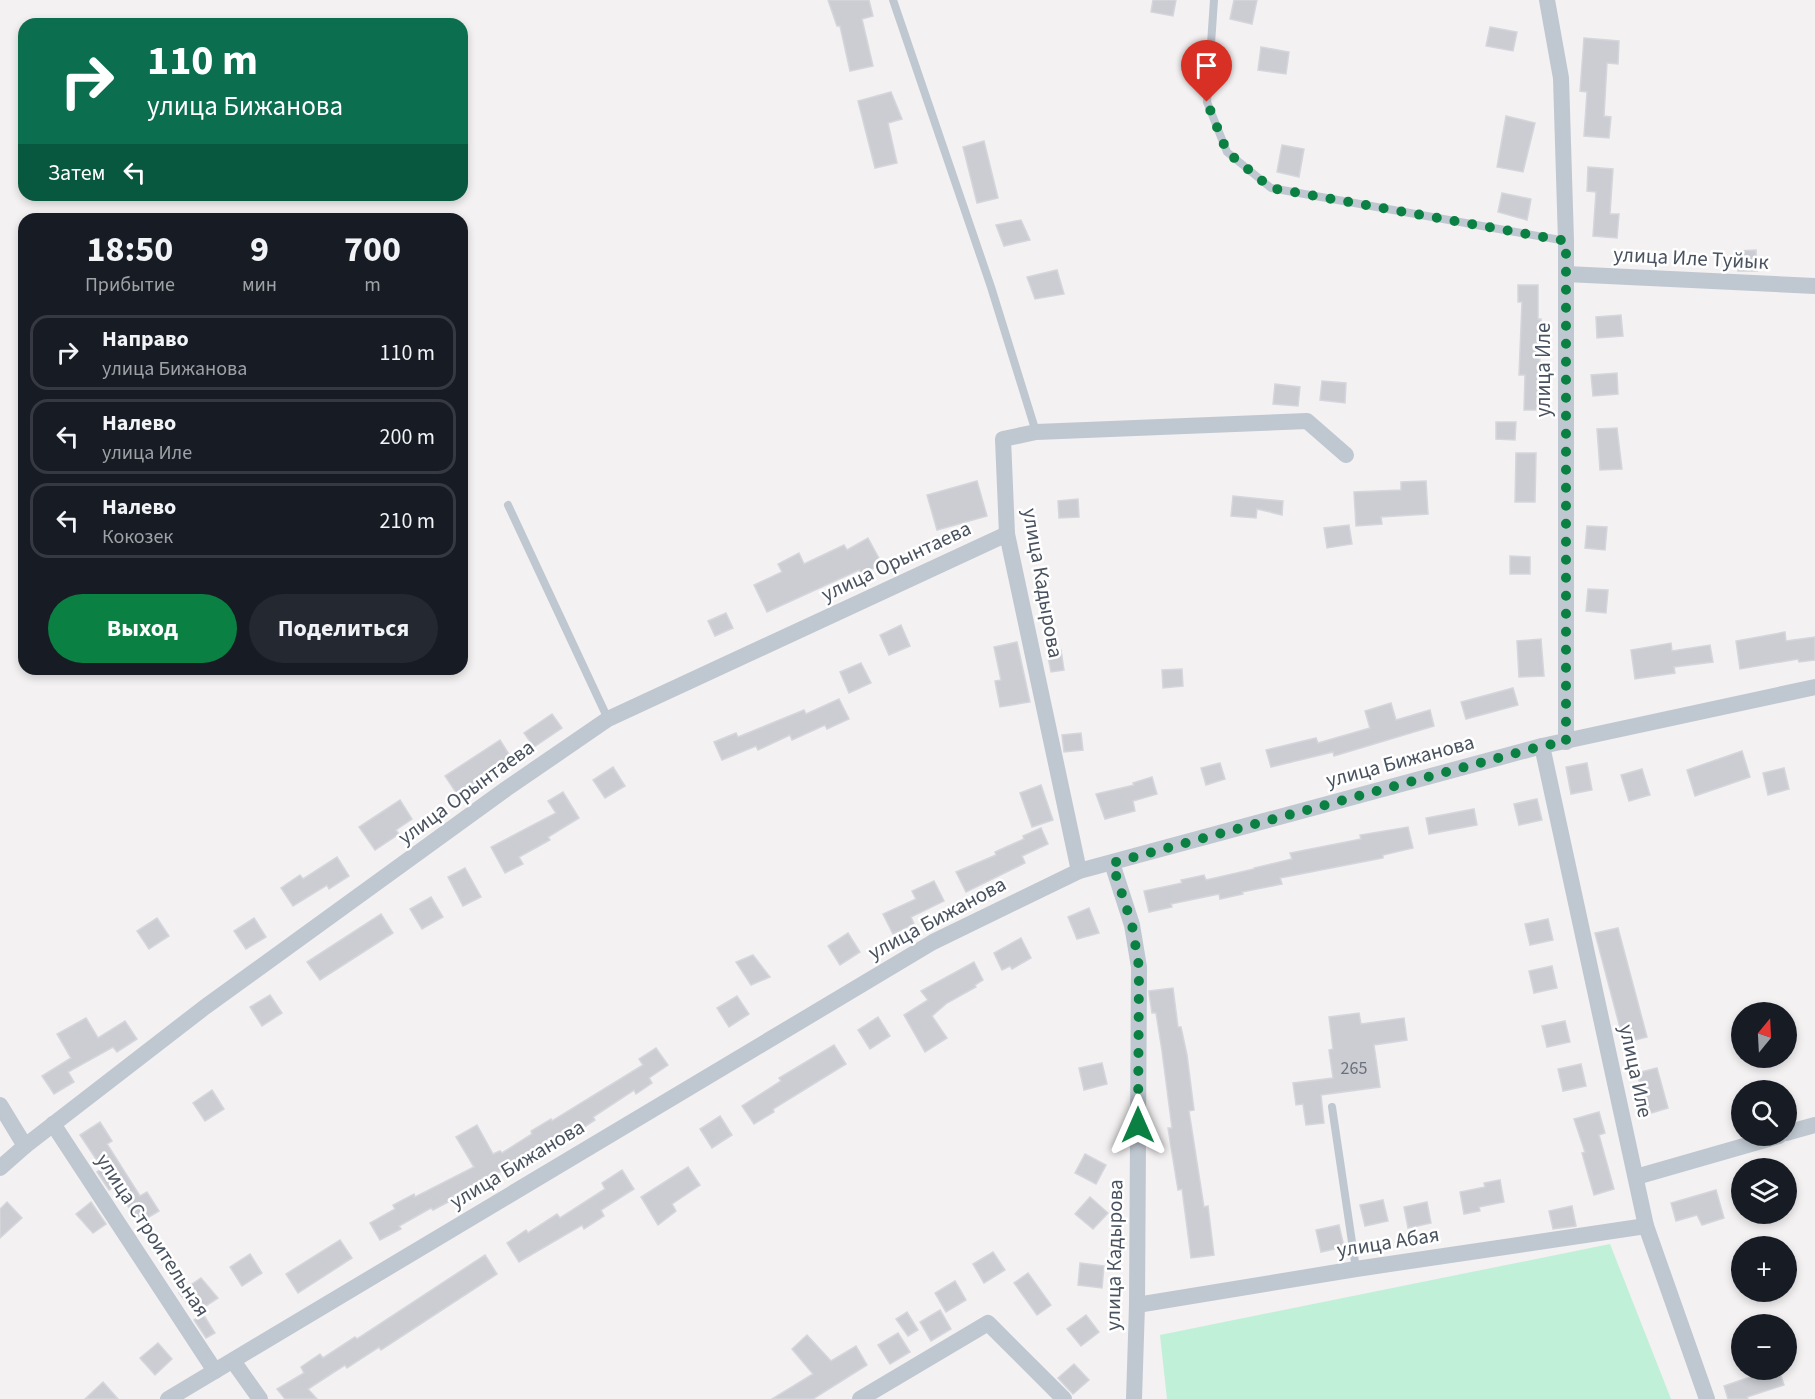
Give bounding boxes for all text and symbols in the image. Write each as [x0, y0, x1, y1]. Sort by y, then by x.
text: 110 m [147, 31, 258, 91]
pin [1181, 40, 1232, 102]
icon: right [48, 42, 126, 120]
icon: arrive [1190, 49, 1223, 82]
text: улица Бижанова [147, 87, 343, 126]
icon: left [118, 156, 151, 189]
text: Затем [48, 157, 106, 189]
text: 18:50 [87, 224, 173, 275]
text: 9 [250, 224, 269, 275]
text: 700 [344, 224, 401, 275]
street label: улица Иле Туйык [1613, 239, 1770, 277]
text: Прибытие [85, 271, 175, 299]
text: мин [242, 271, 277, 299]
text: m [364, 271, 381, 299]
text: Направо [102, 323, 189, 355]
street label: улица Иле [1528, 323, 1558, 417]
icon: right [51, 336, 84, 369]
text: 110 m [380, 337, 435, 369]
text: улица Бижанова [102, 355, 247, 383]
text: Налево [102, 407, 176, 439]
icon: left [51, 420, 84, 453]
text: 200 m [380, 421, 435, 453]
text: улица Иле [102, 439, 192, 467]
text: Налево [102, 491, 176, 523]
icon: left [51, 504, 84, 537]
text: 210 m [380, 505, 435, 537]
street label: улица Кадырова [1015, 506, 1071, 660]
street label: улица Орынтаева [816, 513, 976, 609]
text: Кокозек [102, 523, 173, 551]
button: Выход [48, 594, 237, 663]
button: Поделиться [249, 594, 438, 663]
street label: улица Бижанова [1322, 727, 1478, 795]
street label: улица Орынтаева [392, 732, 540, 852]
street label: улица Бижанова [863, 869, 1011, 967]
north arrow [1731, 1002, 1797, 1068]
map controls [1731, 1002, 1797, 1380]
street label: улица Иле [1611, 1022, 1661, 1120]
house number: 265 [1341, 1056, 1367, 1081]
button: search [1731, 1080, 1797, 1146]
position arrow [1106, 1093, 1170, 1157]
street label: улица Бижанова [444, 1112, 590, 1216]
street label: улица Строительная [89, 1147, 217, 1323]
button: layers [1731, 1158, 1797, 1224]
street label: улица Кадырова [1098, 1179, 1130, 1331]
street label: улица Абая [1335, 1219, 1441, 1265]
button: + [1731, 1236, 1797, 1302]
button: − [1731, 1314, 1797, 1380]

